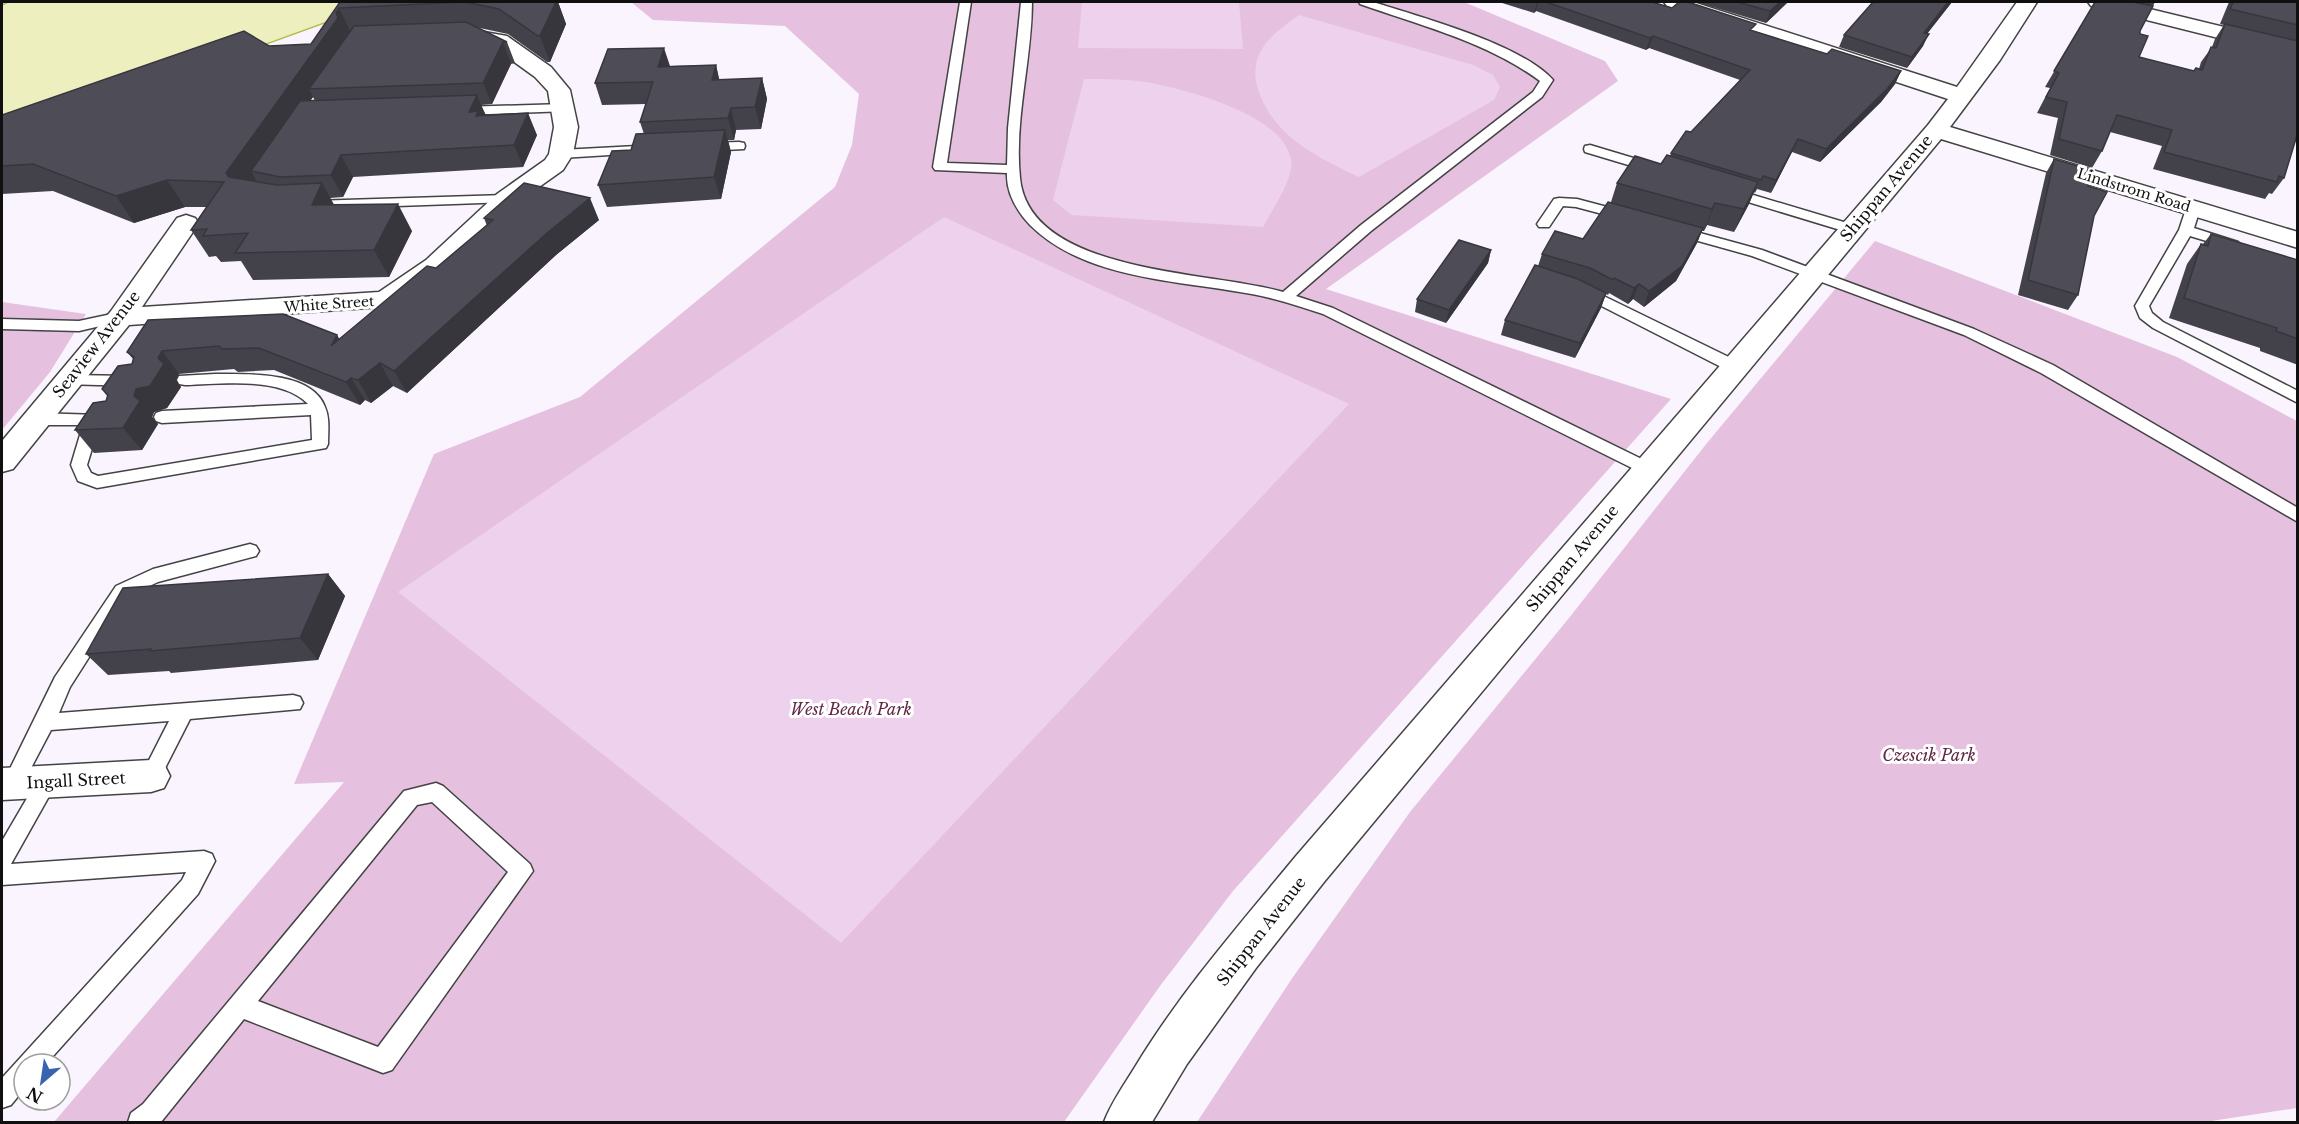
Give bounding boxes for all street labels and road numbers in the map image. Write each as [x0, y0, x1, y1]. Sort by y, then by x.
street label: Shippan Avenue [1836, 131, 1936, 245]
street label: Lindstrom Road [2075, 164, 2193, 216]
street label: Seaview Avenue [48, 287, 144, 401]
street label: White Street [282, 292, 376, 316]
street label: Shippan Avenue [1522, 501, 1622, 615]
street label: Ingall Street [26, 767, 126, 793]
street label: Shippan Avenue [1212, 872, 1310, 990]

